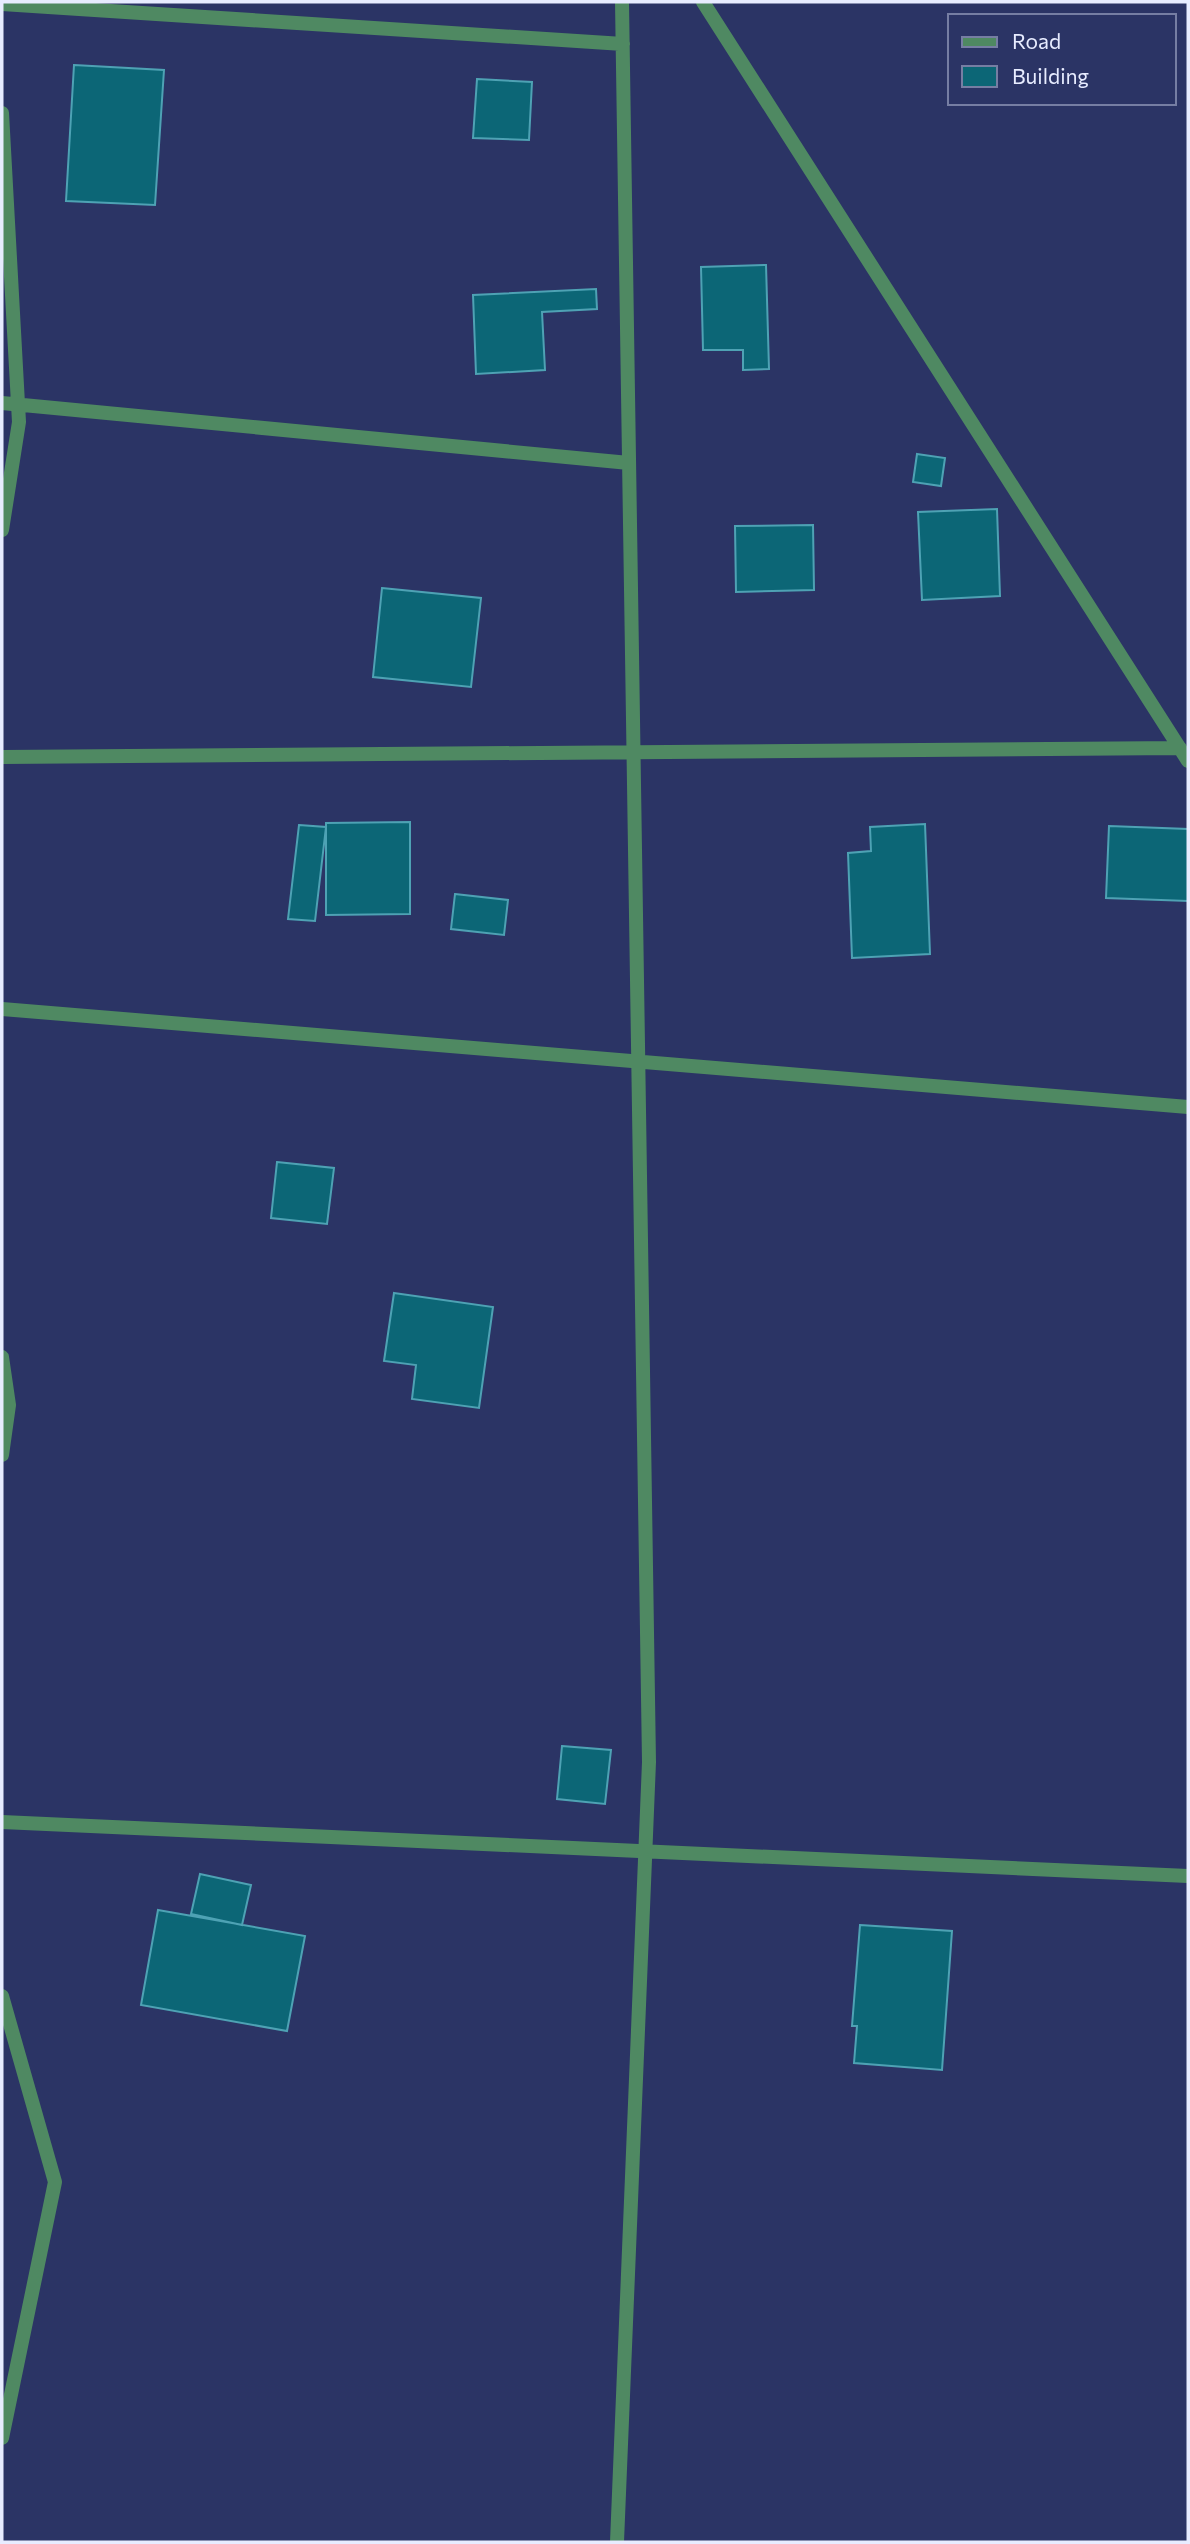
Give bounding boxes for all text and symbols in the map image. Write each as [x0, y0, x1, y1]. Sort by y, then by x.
legend [948, 14, 1176, 105]
text: Road [1012, 28, 1061, 53]
text: Building [1012, 63, 1089, 88]

